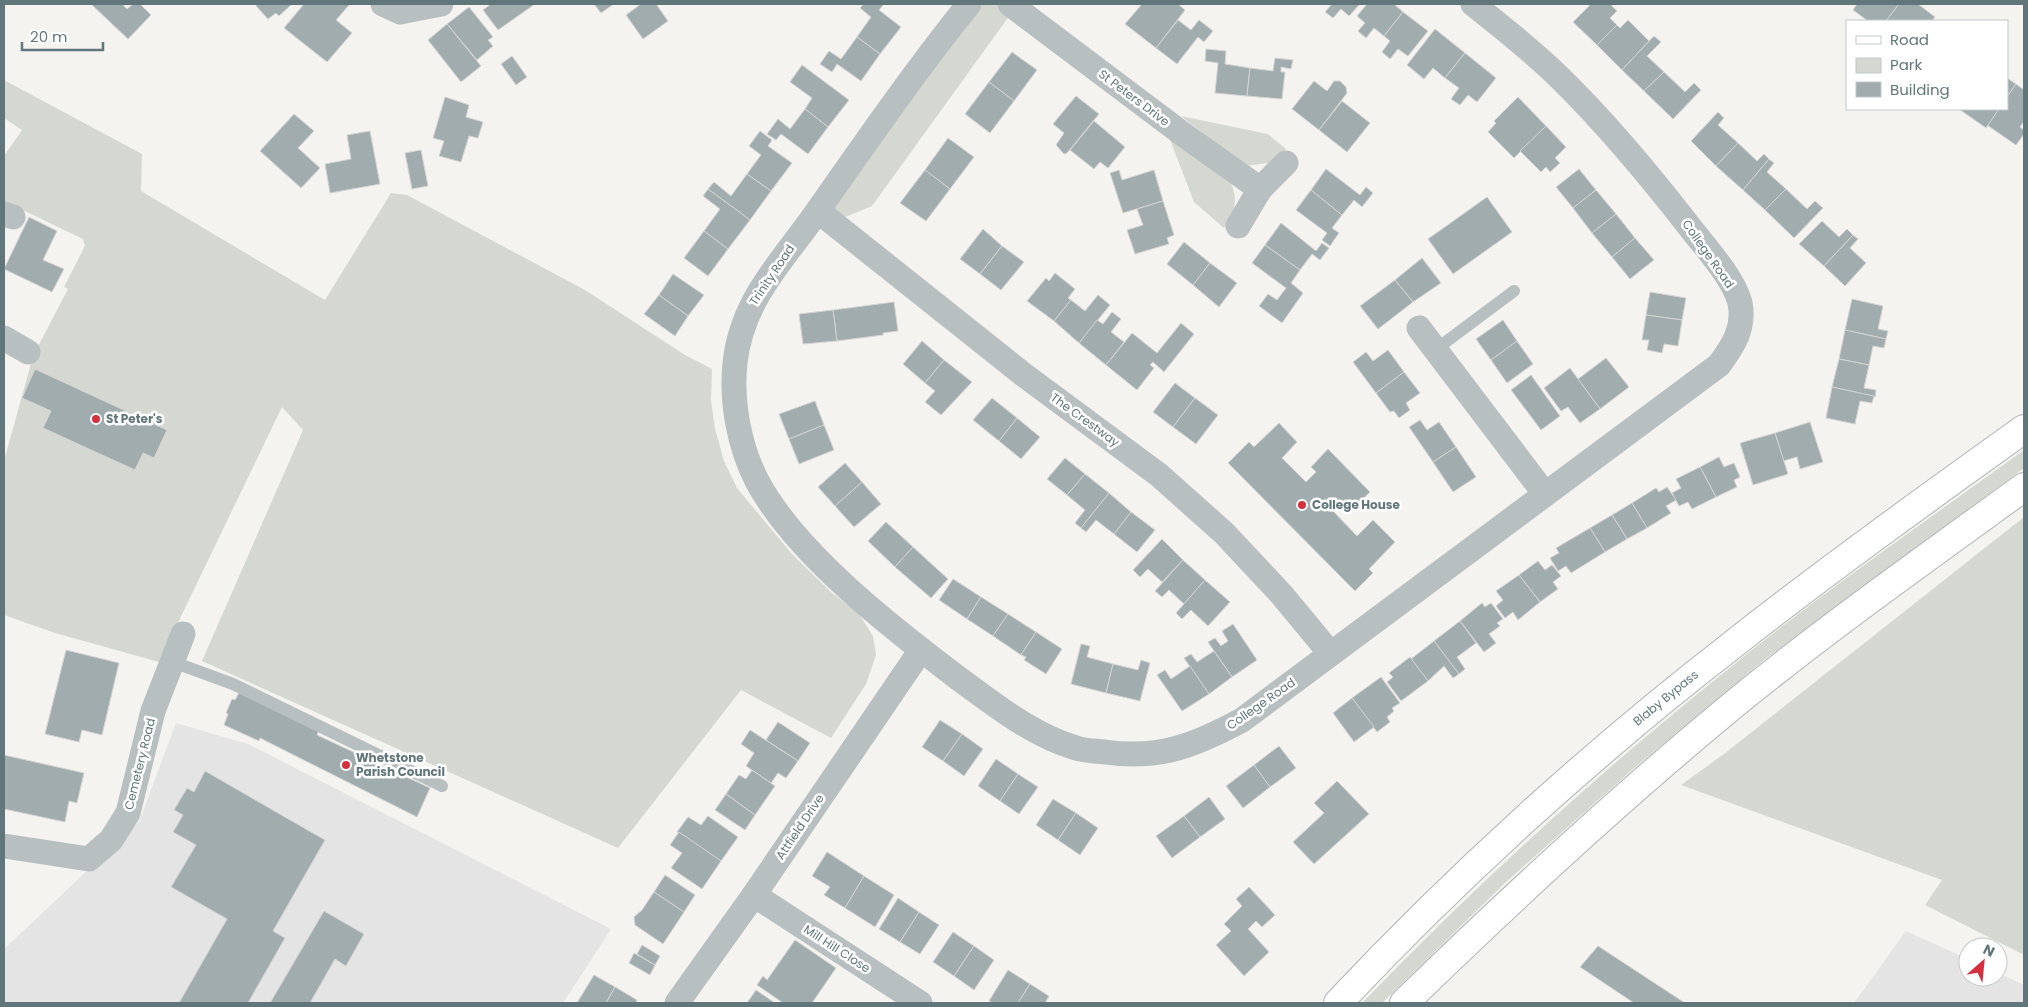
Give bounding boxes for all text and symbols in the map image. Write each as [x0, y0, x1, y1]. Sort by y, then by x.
scale bar [22, 20, 104, 52]
legend [1846, 20, 2008, 110]
text: 20 m [30, 26, 68, 47]
text: Road [1890, 29, 1929, 50]
text: Park [1890, 54, 1922, 75]
street label: St Peters Drive [1095, 65, 1173, 130]
text: Building [1890, 79, 1950, 100]
street label: College Road [1678, 216, 1738, 291]
street label: Trinity Road [745, 241, 798, 309]
street label: The Crestway [1047, 389, 1123, 451]
place label: St Peter's [106, 410, 163, 427]
marker: St Peter's [90, 413, 102, 425]
place label: College House [1312, 496, 1401, 513]
marker: College House [1296, 499, 1308, 511]
street label: Blaby Bypass [1629, 666, 1702, 729]
street label: College Road [1223, 674, 1298, 734]
street label: Cemetery Road [120, 716, 159, 812]
place label: Whetstone Parish Council [356, 749, 445, 780]
marker: Whetstone Parish Council [340, 759, 352, 771]
street label: Attfield Drive [771, 791, 828, 863]
street label: Mill Hill Close [801, 921, 874, 977]
north arrow [1958, 937, 2008, 987]
text: N [1980, 939, 1998, 962]

